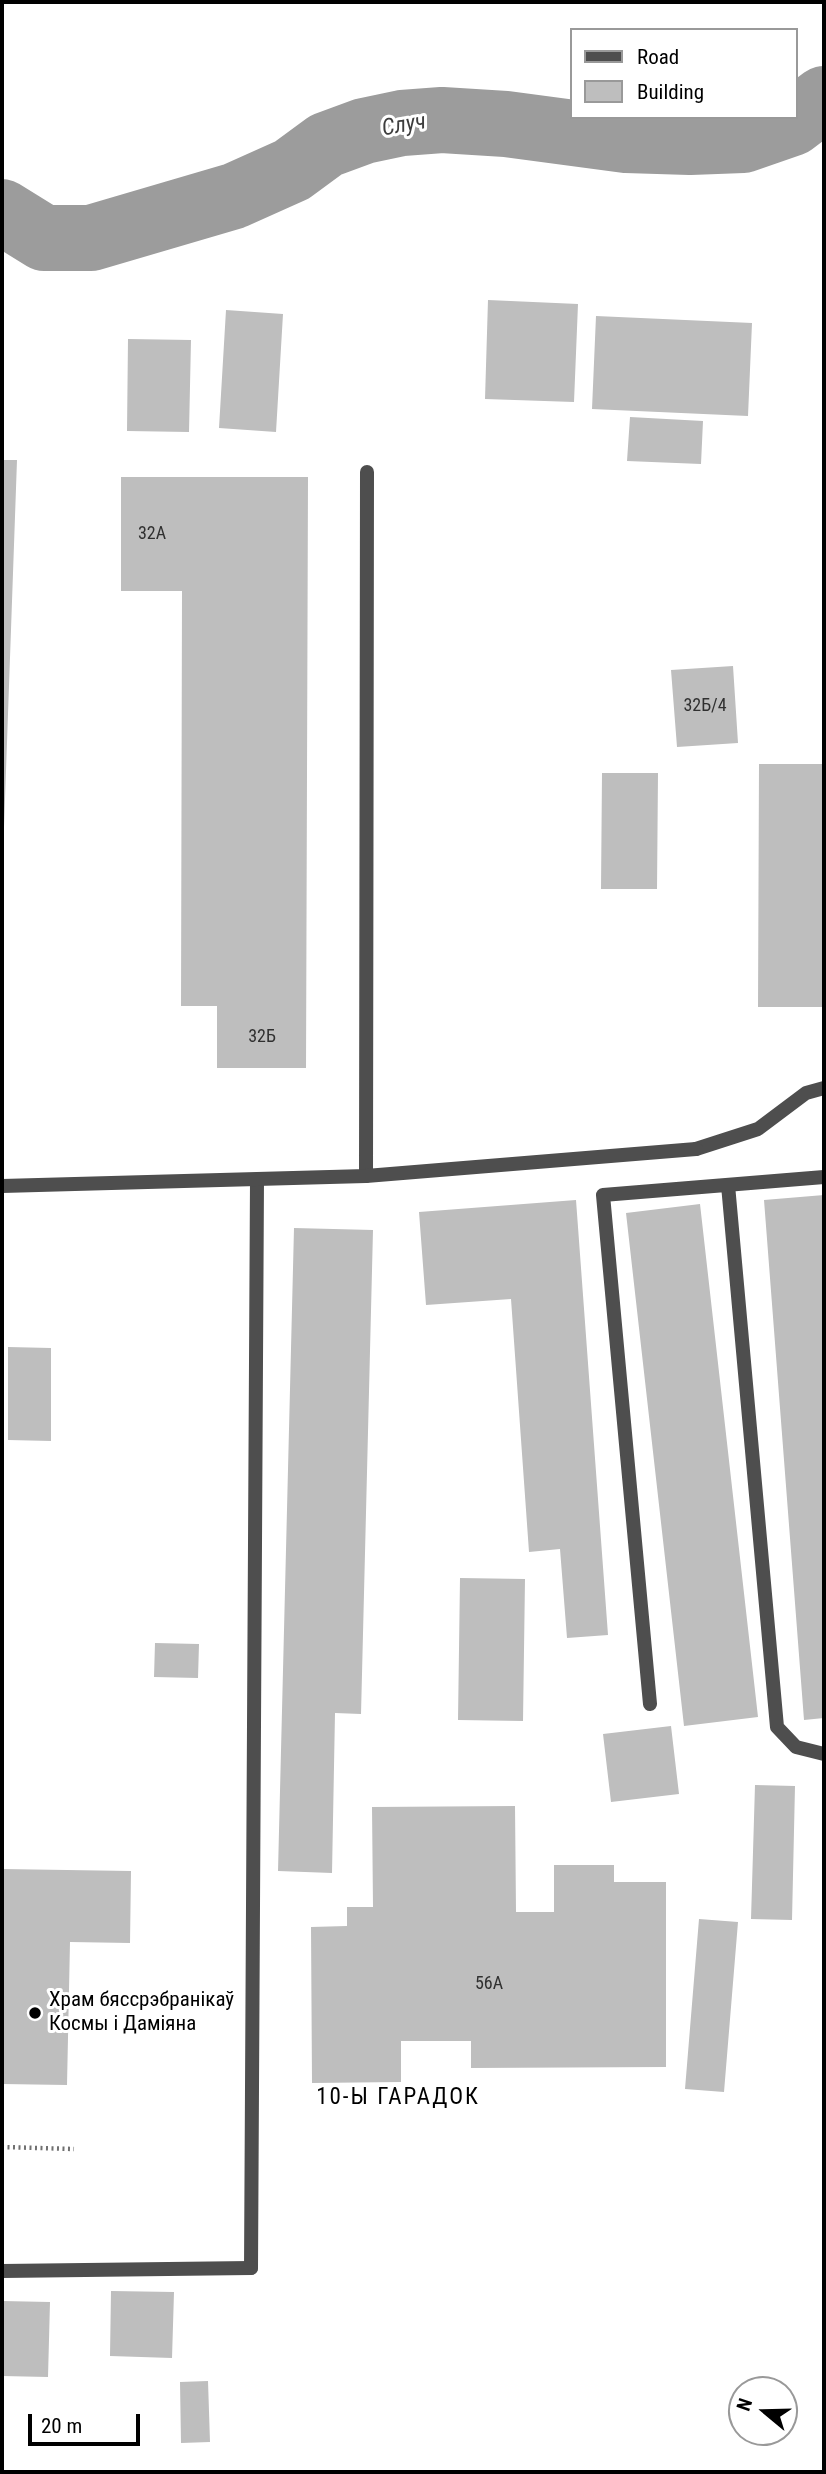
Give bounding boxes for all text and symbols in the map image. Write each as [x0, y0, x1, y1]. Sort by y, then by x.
legend [570, 28, 798, 119]
text: Road [637, 45, 679, 69]
text: Building [637, 80, 704, 104]
water label: Случ [380, 109, 428, 143]
house number: 32А [138, 523, 166, 545]
house number: 32Б/4 [683, 695, 727, 717]
house number: 32Б [248, 1026, 276, 1048]
house number: 56А [475, 1973, 503, 1995]
place label: Храм бяссрэбранікаў Космы і Даміяна [49, 1988, 234, 2038]
marker: Храм бяссрэбранікаў Космы і Даміяна [27, 2005, 43, 2021]
district label: 10-Ы ГАРАДОК [318, 2084, 478, 2112]
north arrow [728, 2376, 798, 2446]
text: N [732, 2395, 757, 2414]
scale bar [32, 2400, 144, 2444]
text: 20 m [41, 2414, 82, 2438]

